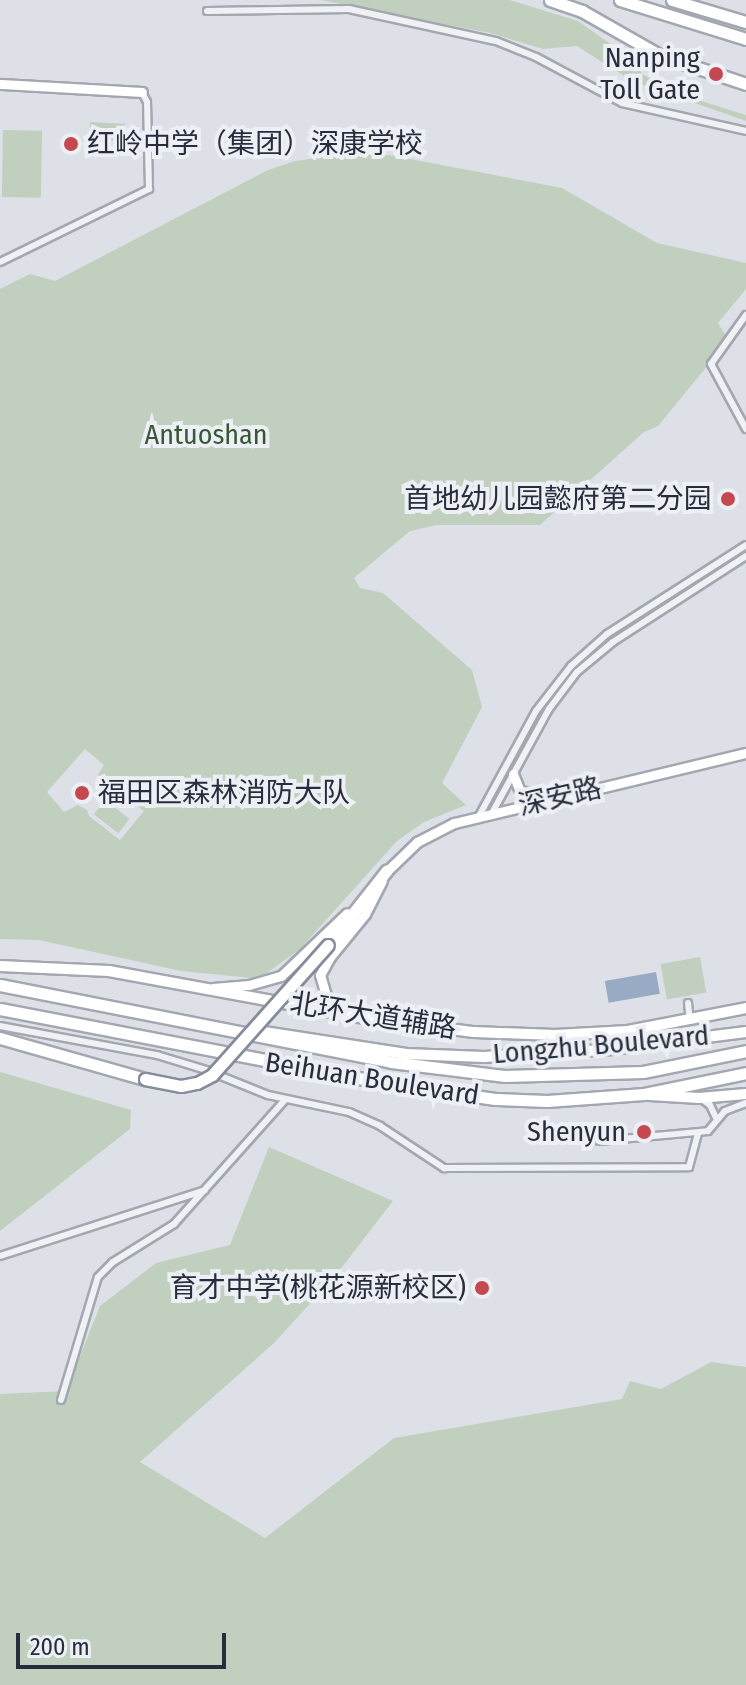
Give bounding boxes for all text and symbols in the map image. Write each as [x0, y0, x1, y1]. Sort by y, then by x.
place label: Nanping Toll Gate [600, 41, 700, 107]
marker: Nanping Toll Gate [707, 65, 725, 83]
place label: 红岭中学（集团）深康学校 [87, 127, 423, 161]
marker: 红岭中学（集团）深康学校 [62, 135, 80, 153]
park label: Antuoshan [144, 418, 268, 452]
place label: 首地幼儿园懿府第二分园 [404, 482, 712, 516]
marker: 首地幼儿园懿府第二分园 [719, 490, 737, 508]
street label: 深安路 [515, 771, 605, 823]
place label: 福田区森林消防大队 [98, 776, 350, 810]
marker: 福田区森林消防大队 [73, 784, 91, 802]
street label: 北环大道辅路 [287, 986, 459, 1046]
street label: Longzhu Boulevard [492, 1019, 710, 1071]
street label: Beihuan Boulevard [263, 1046, 481, 1112]
place label: Shenyun [527, 1115, 626, 1149]
marker: Shenyun [633, 1121, 655, 1143]
place label: 育才中学(桃花源新校区) [169, 1271, 466, 1305]
marker: 育才中学(桃花源新校区) [473, 1279, 491, 1297]
scale bar [20, 1617, 230, 1667]
text: 200 m [30, 1633, 90, 1661]

